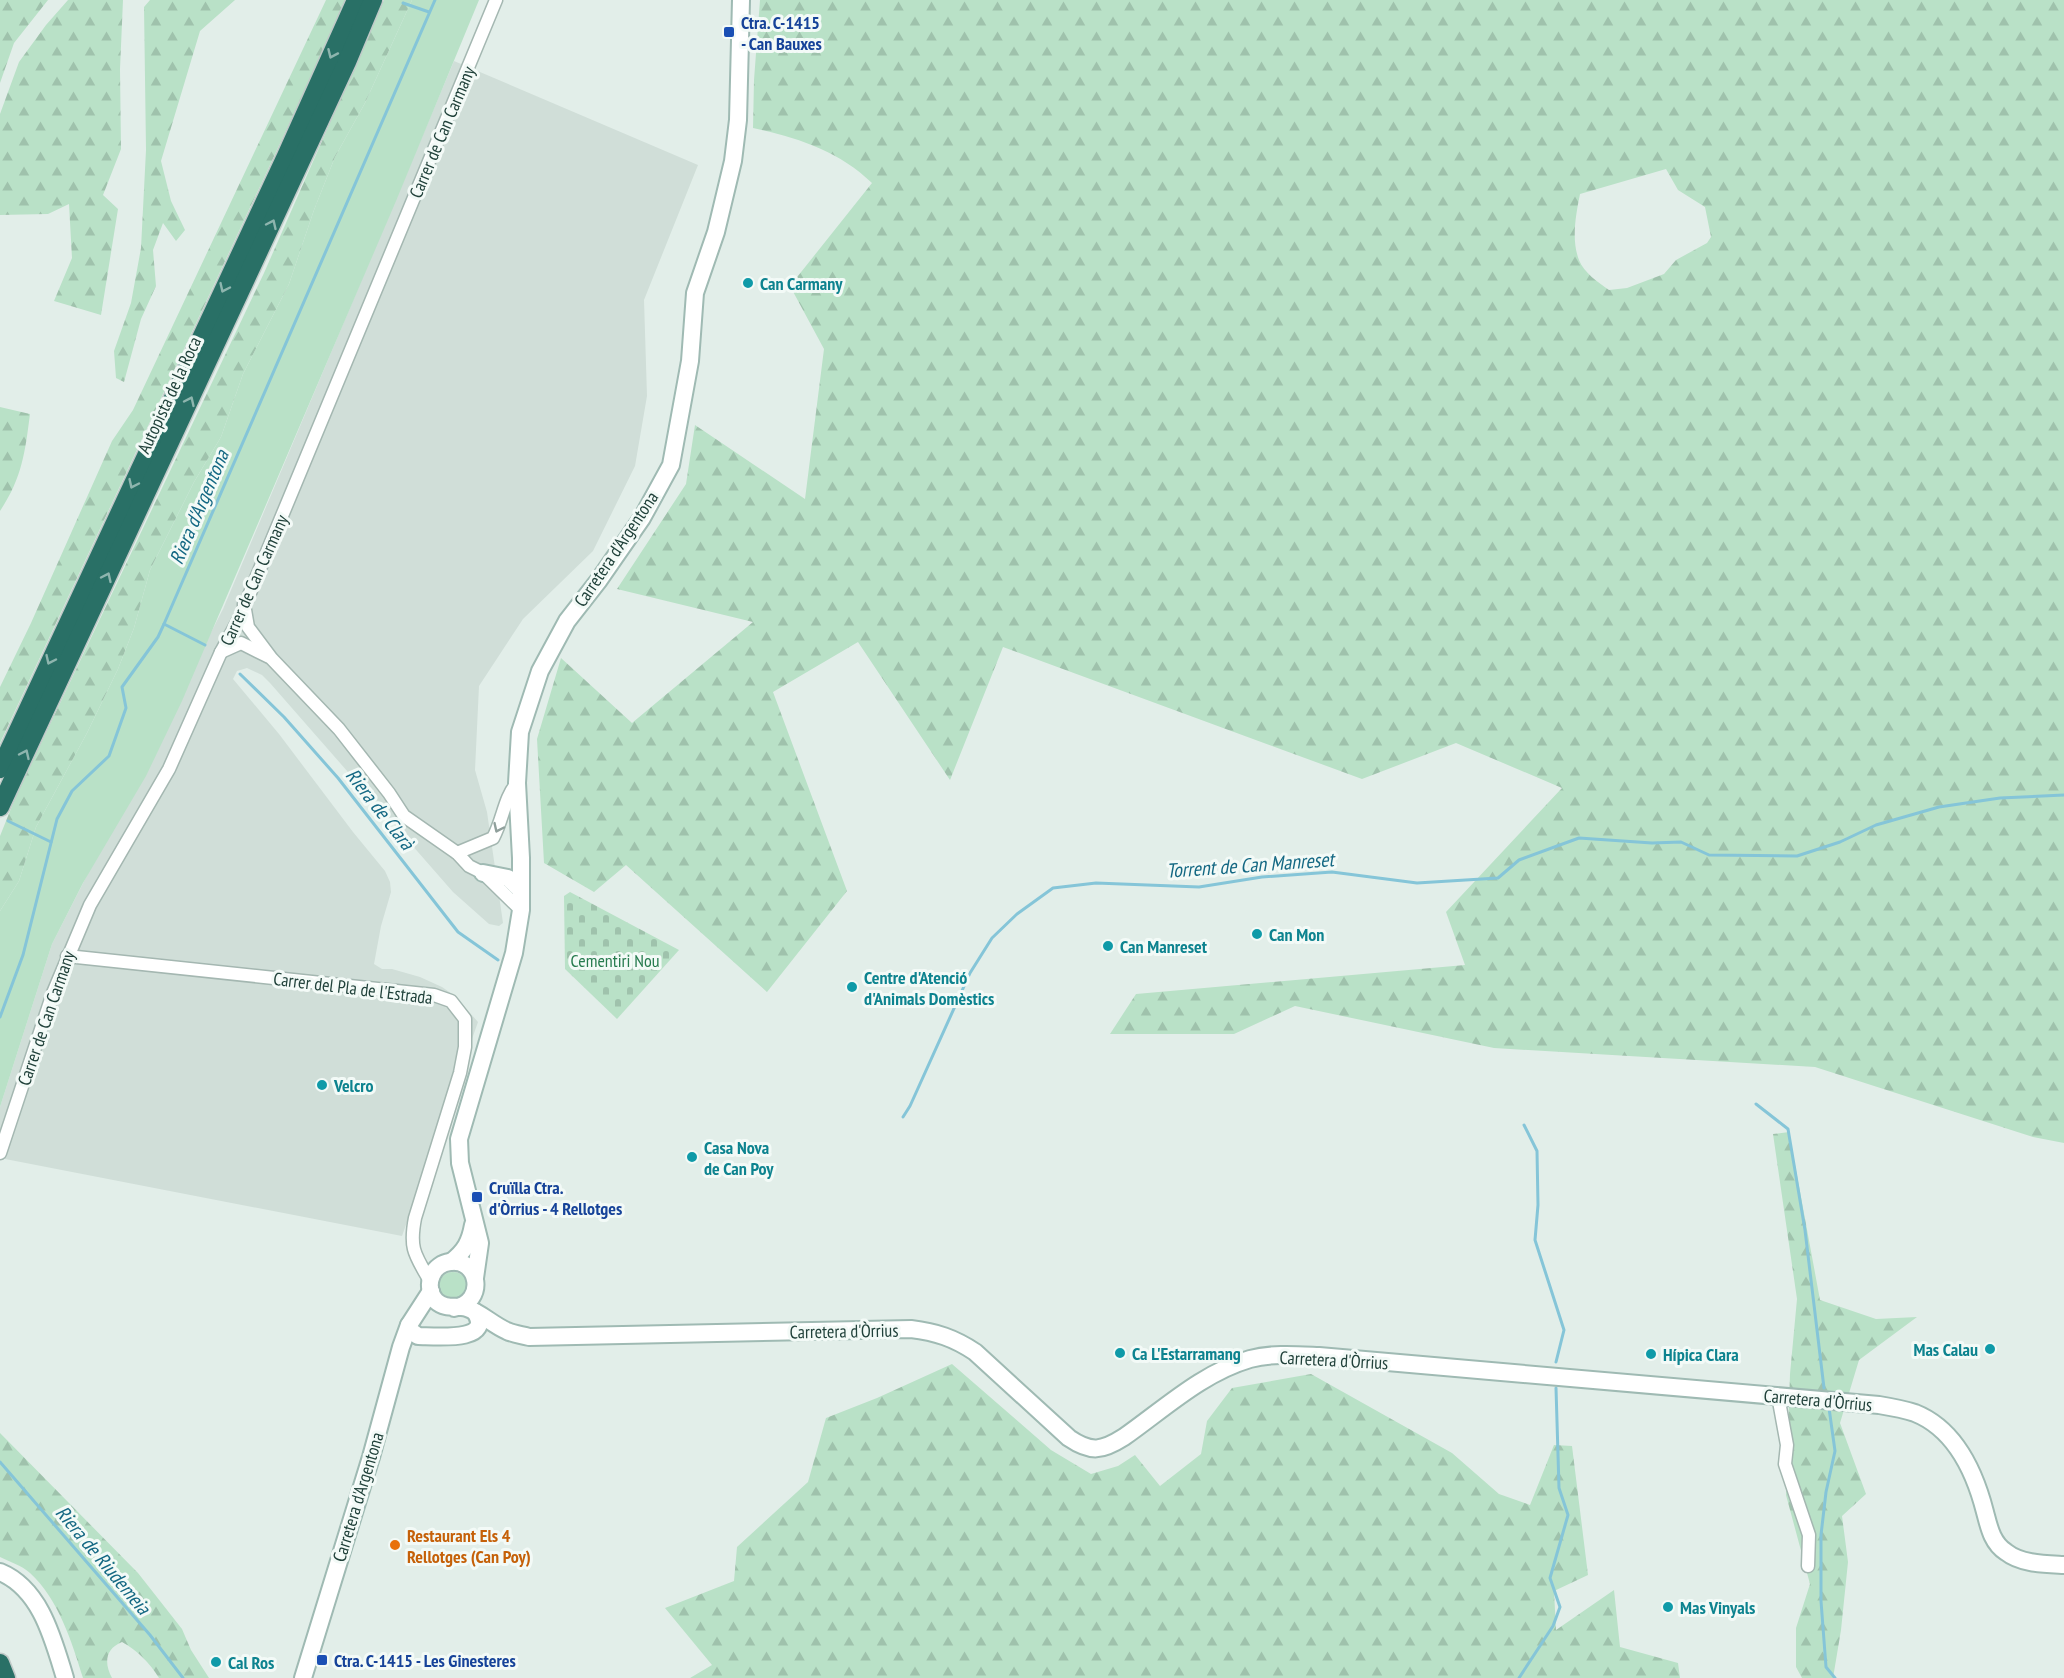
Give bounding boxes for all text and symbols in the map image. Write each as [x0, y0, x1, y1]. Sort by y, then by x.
place label: Ctra. C-1415 - Can Bauxes [741, 11, 822, 55]
marker: Ctra. C-1415 - Can Bauxes [722, 25, 736, 39]
one-way arrow [328, 47, 340, 58]
street label: Carrer de Can Carmany [404, 62, 480, 201]
one-way arrow [264, 219, 276, 230]
place label: Can Carmany [760, 272, 843, 295]
marker: Can Carmany [741, 276, 755, 290]
one-way arrow [219, 281, 231, 292]
street label: Autopista de la Roca [132, 333, 206, 457]
one-way arrow [182, 396, 194, 407]
water label: Riera d'Argentona [163, 445, 235, 568]
one-way arrow [128, 477, 140, 488]
street label: Carretera d'Argentona [569, 487, 663, 611]
street label: Carrer de Can Carmany [215, 511, 293, 649]
one-way arrow [100, 573, 112, 584]
one-way arrow [46, 654, 58, 665]
one-way arrow [17, 750, 29, 761]
water label: Riera de Clarà [340, 763, 421, 856]
one-way arrow [493, 822, 505, 833]
water label: Torrent de Can Manreset [1165, 846, 1337, 884]
place label: Can Mon [1269, 923, 1324, 946]
marker: Can Mon [1250, 927, 1264, 941]
place label: Can Manreset [1120, 935, 1208, 958]
marker: Can Manreset [1101, 939, 1115, 953]
street label: Carrer de Can Carmany [12, 947, 80, 1088]
park label: Cementiri Nou [570, 949, 660, 972]
place label: Centre d'Atenció d'Animals Domèstics [864, 966, 994, 1010]
street label: Carrer del Pla de l'Estrada [272, 967, 434, 1009]
marker: Centre d'Atenció d'Animals Domèstics [845, 980, 859, 994]
place label: Velcro [333, 1074, 374, 1097]
marker: Velcro [315, 1078, 329, 1092]
place label: Casa Nova de Can Poy [704, 1136, 774, 1180]
marker: Casa Nova de Can Poy [685, 1150, 699, 1164]
place label: Cruïlla Ctra. d'Òrrius - 4 Rellotges [489, 1176, 622, 1220]
marker: Cruïlla Ctra. d'Òrrius - 4 Rellotges [470, 1190, 484, 1204]
street label: Carretera d'Òrrius [789, 1319, 899, 1343]
place label: Mas Calau [1913, 1338, 1978, 1361]
place label: Ca L'Estarramang [1132, 1342, 1241, 1365]
marker: Mas Calau [1983, 1342, 1997, 1356]
place label: Hípica Clara [1663, 1343, 1739, 1366]
marker: Ca L'Estarramang [1113, 1346, 1127, 1360]
street label: Carretera d'Òrrius [1279, 1346, 1389, 1374]
marker: Hípica Clara [1644, 1347, 1658, 1361]
street label: Carretera d'Òrrius [1763, 1384, 1873, 1416]
street label: Carretera d'Argentona [327, 1429, 389, 1565]
water label: Riera de Riudemeia [50, 1500, 157, 1621]
place label: Restaurant Els 4 Rellotges (Can Poy) [407, 1524, 531, 1568]
marker: Restaurant Els 4 Rellotges (Can Poy) [388, 1538, 402, 1552]
place label: Mas Vinyals [1680, 1596, 1755, 1619]
marker: Mas Vinyals [1661, 1600, 1675, 1614]
place label: Ctra. C-1415 - Les Ginesteres [334, 1649, 516, 1672]
place label: Cal Ros [228, 1651, 274, 1674]
marker: Ctra. C-1415 - Les Ginesteres [315, 1653, 329, 1667]
marker: Cal Ros [209, 1655, 223, 1669]

